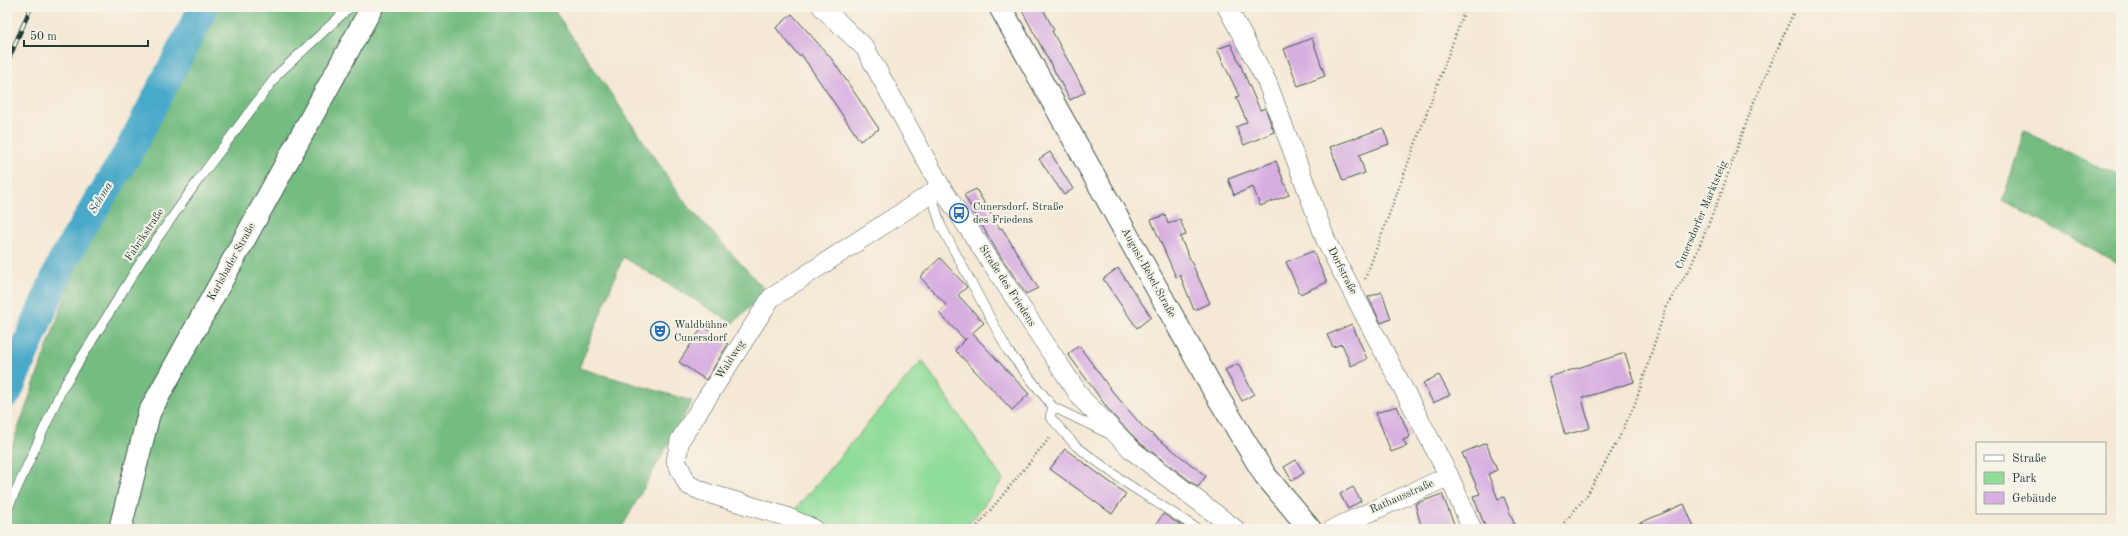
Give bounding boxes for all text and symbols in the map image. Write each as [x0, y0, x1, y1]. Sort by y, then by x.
scale bar [24, 22, 148, 48]
text: 50 m [30, 30, 57, 43]
street label: Cunersdorfer Marktsteig [1674, 159, 1730, 271]
water label: Sehma [87, 180, 115, 216]
bus stop icon: Cunersdorf, Straße des Friedens [948, 202, 970, 224]
place label: Cunersdorf, Straße des Friedens [973, 202, 1064, 226]
street label: Fabrikstraße [124, 207, 166, 263]
street label: Karlsbader Straße [206, 221, 258, 303]
street label: August-Bebel-Straße [1119, 226, 1177, 320]
street label: Straße des Friedens [977, 243, 1038, 329]
street label: Dorfstraße [1325, 246, 1359, 296]
theatre icon: Waldbühne Cunersdorf [649, 320, 671, 342]
place label: Waldbühne Cunersdorf [674, 320, 728, 344]
street label: Waldweg [714, 338, 748, 381]
legend [1976, 442, 2106, 514]
text: Straße [2012, 453, 2047, 465]
text: Park [2012, 473, 2037, 485]
street label: Rathausstraße [1368, 478, 1436, 516]
text: Gebäude [2012, 493, 2057, 505]

